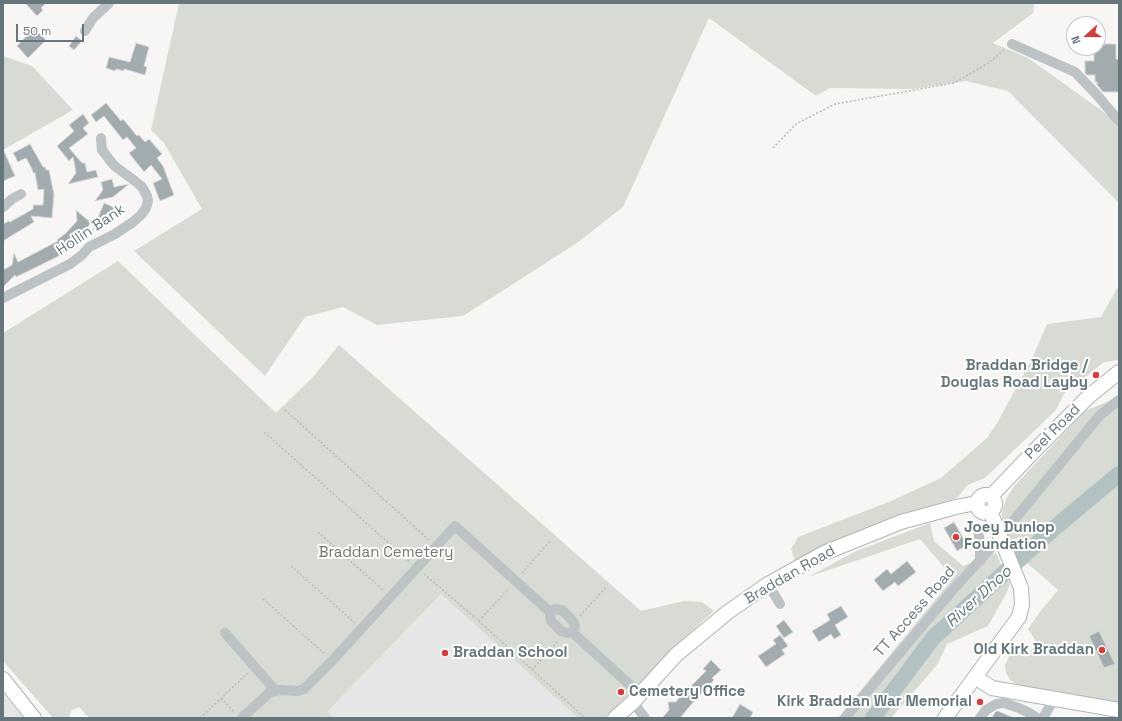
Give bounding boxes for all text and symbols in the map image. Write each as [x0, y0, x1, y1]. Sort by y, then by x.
scale bar [18, 16, 86, 42]
north arrow [1066, 16, 1106, 56]
text: 50 m [23, 23, 51, 39]
text: N [1068, 34, 1084, 46]
street label: Hollin Bank [53, 200, 129, 260]
place label: Braddan Bridge / Douglas Road Layby [941, 357, 1088, 392]
marker: Braddan Bridge / Douglas Road Layby [1091, 370, 1101, 380]
street label: Peel Road [1022, 401, 1084, 463]
place label: Joey Dunlop Foundation [964, 519, 1055, 554]
marker: Joey Dunlop Foundation [951, 532, 961, 542]
street label: Braddan Road [742, 542, 838, 608]
park label: Braddan Cemetery [318, 544, 454, 562]
water label: River Dhoo [942, 562, 1016, 632]
street label: TT Access Road [871, 563, 959, 661]
place label: Old Kirk Braddan [974, 641, 1094, 659]
place label: Braddan School [453, 644, 568, 662]
marker: Old Kirk Braddan [1097, 645, 1107, 655]
marker: Braddan School [440, 648, 450, 658]
place label: Cemetery Office [629, 683, 745, 701]
marker: Cemetery Office [616, 687, 626, 697]
place label: Kirk Braddan War Memorial [777, 693, 972, 711]
marker: Kirk Braddan War Memorial [975, 697, 985, 707]

